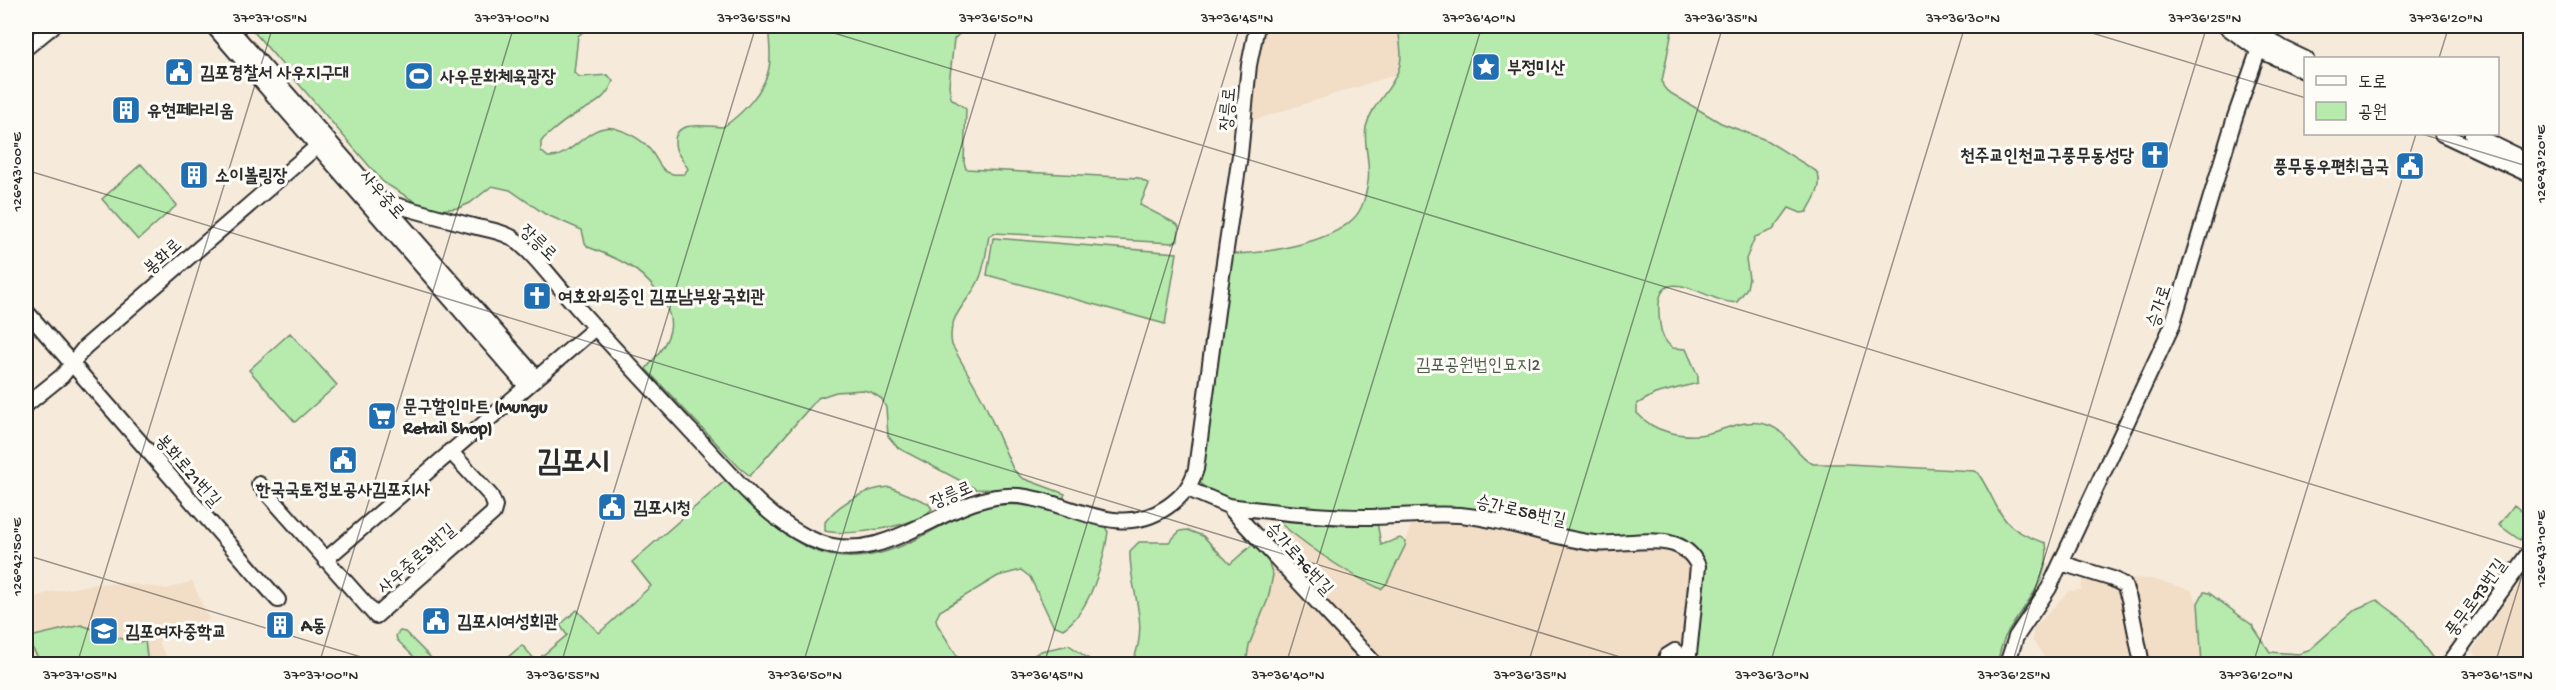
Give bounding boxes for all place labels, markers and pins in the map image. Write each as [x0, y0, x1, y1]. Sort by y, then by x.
place icon: 부정미산 [1470, 51, 1502, 83]
public building icon: 김포경찰서 사우지구대 [163, 56, 195, 88]
place label: 부정미산 [1507, 59, 1565, 80]
sports icon: 사우문화체육광장 [403, 60, 435, 92]
place label: 김포경찰서 사우지구대 [200, 64, 349, 85]
place label: 사우문화체육광장 [440, 68, 556, 89]
building icon: 유현페라리움 [110, 94, 142, 126]
place label: 유현페라리움 [147, 102, 234, 123]
church icon: 천주교인천교구풍무동성당 [2139, 139, 2171, 171]
place label: 천주교인천교구풍무동성당 [1960, 147, 2135, 168]
public building icon: 풍무동우편취급국 [2394, 150, 2426, 182]
place label: 풍무동우편취급국 [2273, 157, 2389, 179]
building icon: 소이볼링장 [178, 159, 210, 191]
place label: 소이볼링장 [215, 166, 288, 188]
church icon: 여호와의증인 김포남부왕국회관 [521, 280, 553, 312]
place label: 여호와의증인 김포남부왕국회관 [558, 288, 766, 309]
place label: 문구할인마트 (Mungu Retail Shop) [402, 397, 548, 440]
supermarket icon: 문구할인마트 (Mungu Retail Shop) [366, 400, 398, 432]
public building icon: 한국국토정보공사김포지사 [327, 444, 359, 476]
place label: 한국국토정보공사김포지사 [255, 481, 430, 502]
public building icon: 김포시청 [596, 491, 628, 523]
place label: 김포시청 [633, 499, 691, 520]
public building icon: 김포시여성회관 [420, 605, 452, 637]
building icon: A동 [264, 609, 296, 641]
place label: 김포시여성회관 [457, 613, 559, 634]
school or university icon: 김포여자중학교 [88, 615, 120, 647]
place label: A동 [300, 617, 326, 638]
place label: 김포여자중학교 [125, 623, 226, 644]

